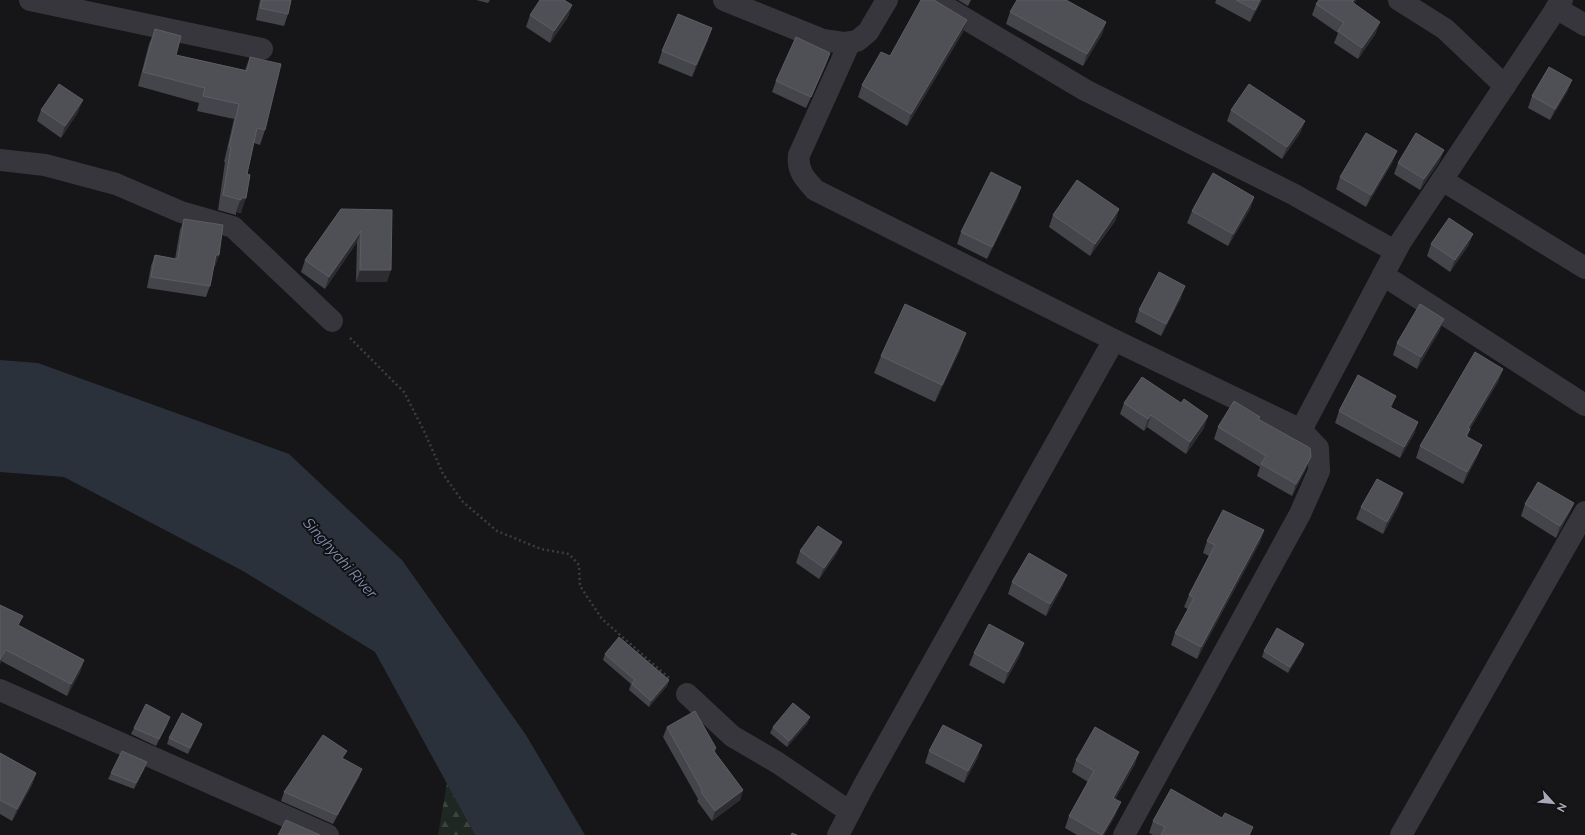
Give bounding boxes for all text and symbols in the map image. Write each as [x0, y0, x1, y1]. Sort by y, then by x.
water label: Singhyahi River [299, 513, 381, 603]
north arrow [1533, 783, 1573, 823]
text: N [1554, 801, 1569, 814]

